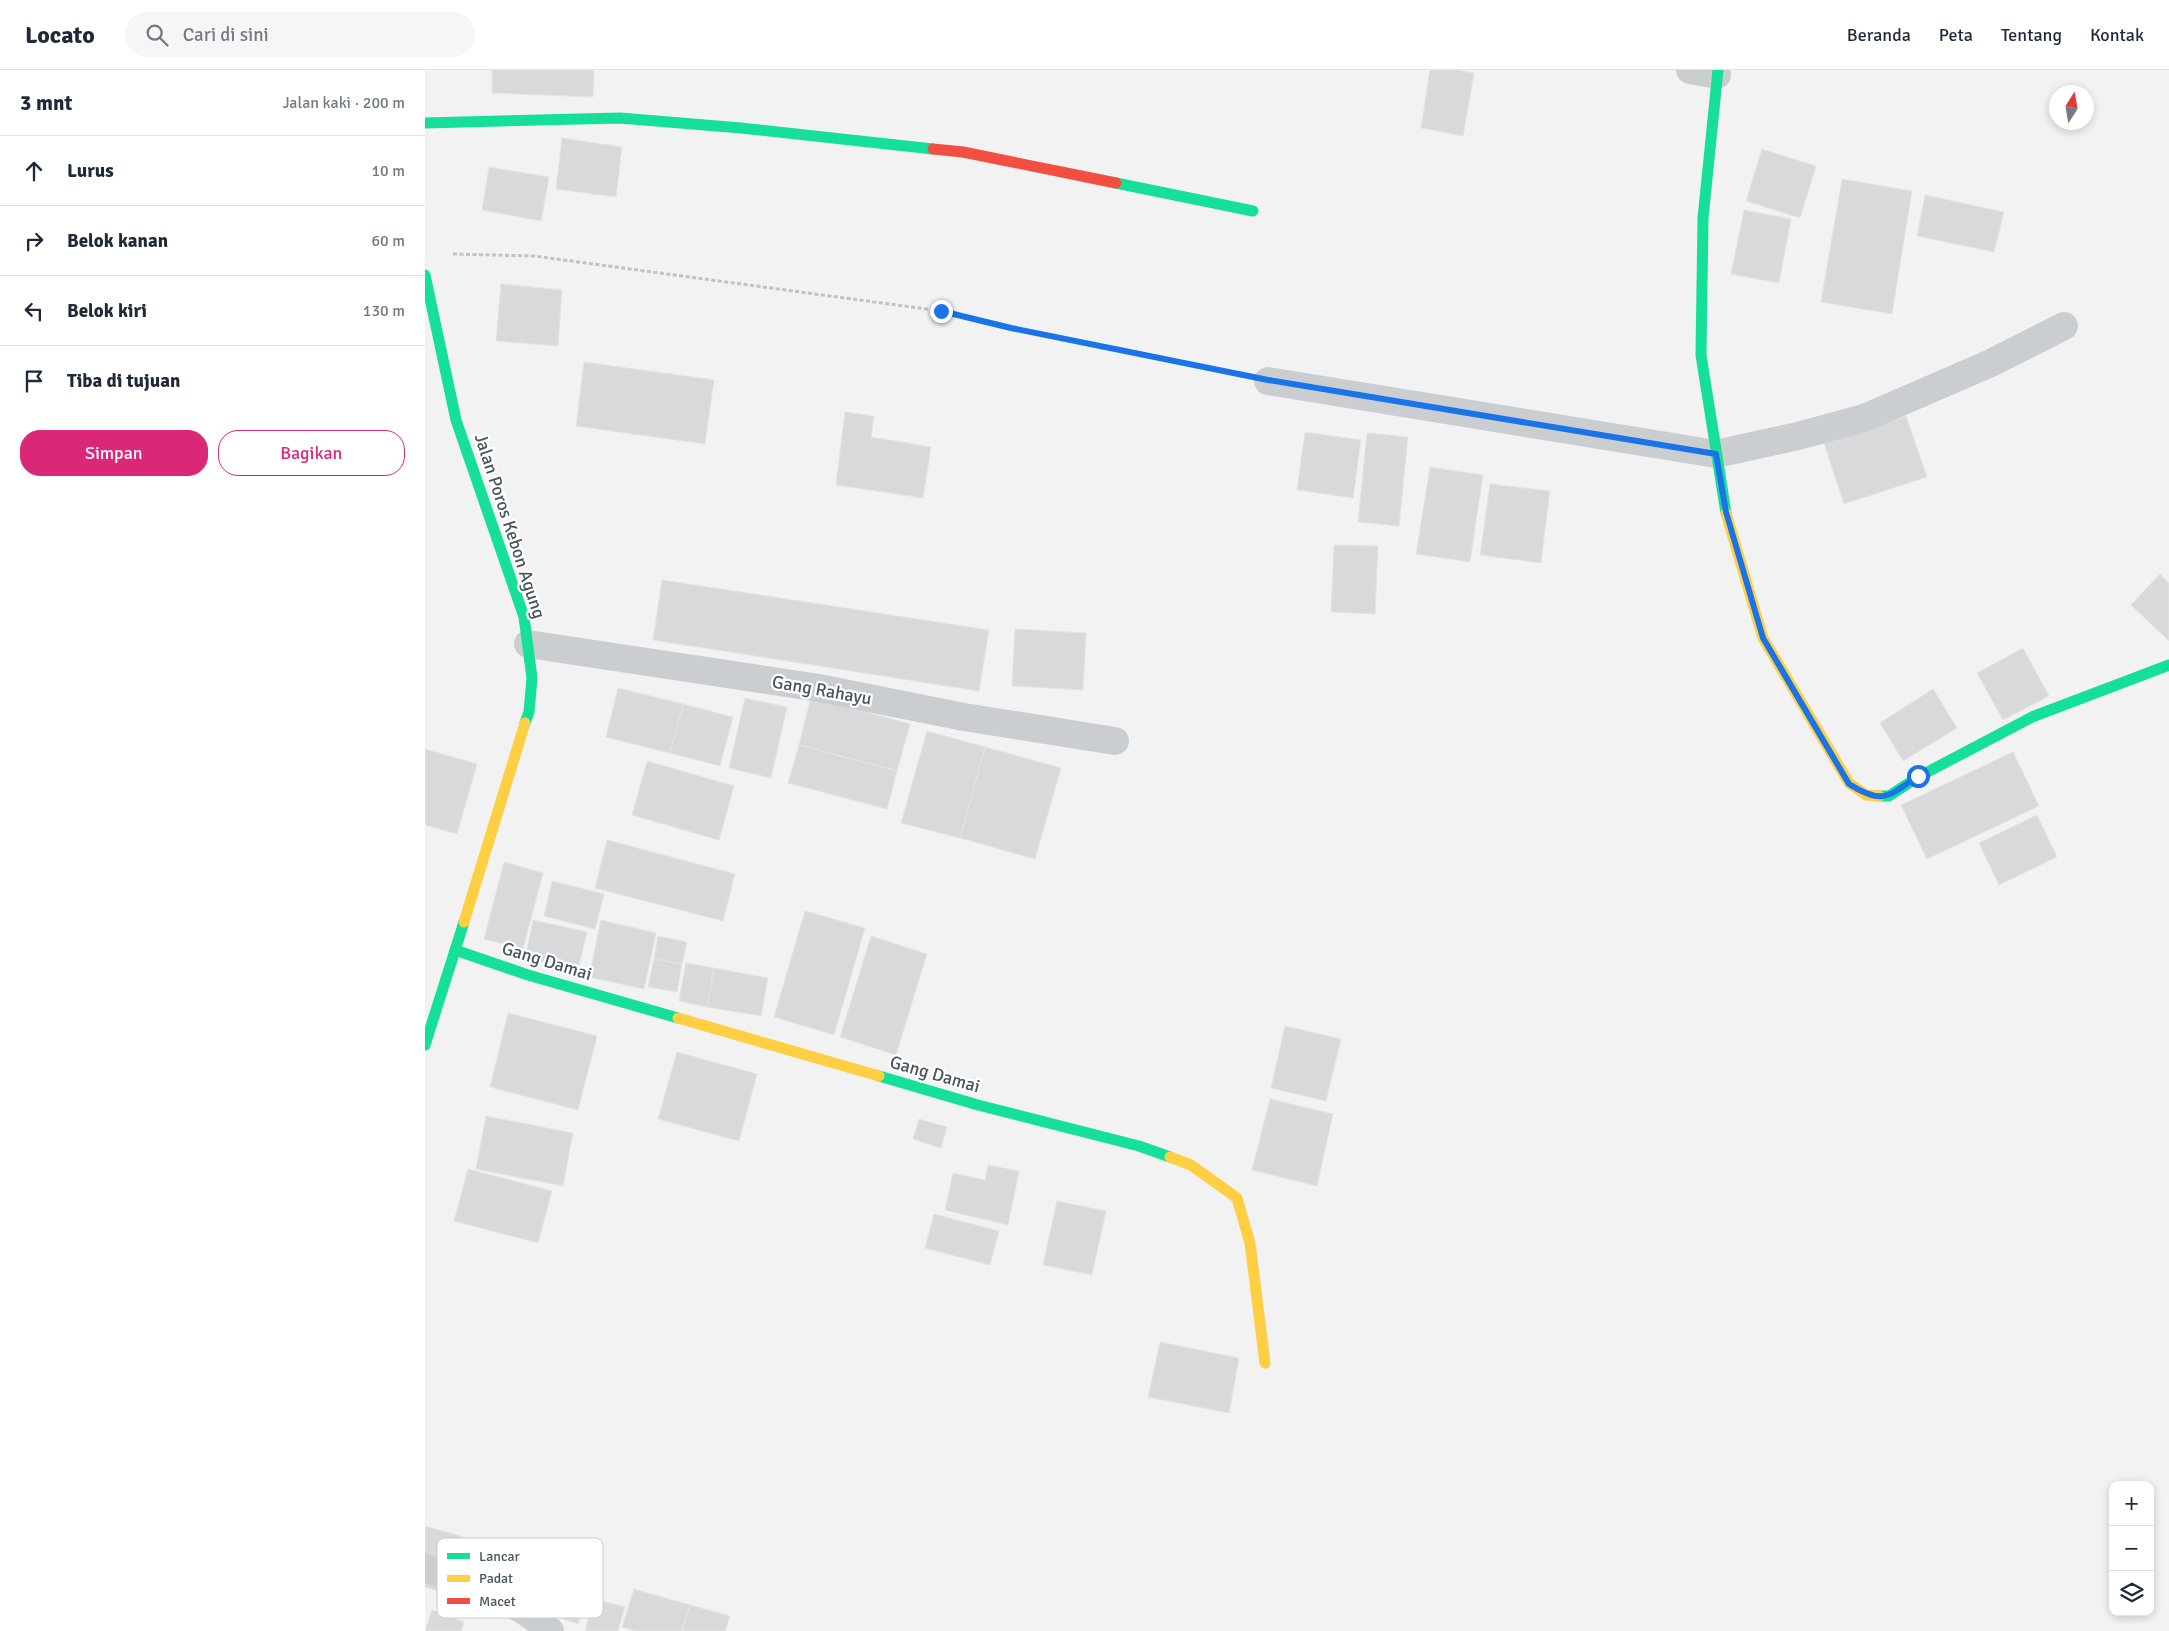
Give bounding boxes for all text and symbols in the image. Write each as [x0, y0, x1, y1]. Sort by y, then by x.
search box [125, 12, 475, 57]
text: Locato [25, 20, 95, 50]
icon: search [143, 21, 171, 49]
text: Cari di sini [183, 23, 269, 47]
text: Beranda [1847, 24, 1911, 46]
text: Peta [1939, 24, 1973, 46]
text: Tentang [2001, 24, 2062, 46]
text: Kontak [2090, 24, 2144, 46]
north arrow [2049, 85, 2094, 130]
text: 3 mnt [20, 90, 72, 116]
text: Jalan kaki · 200 m [283, 93, 405, 113]
icon: ahead [20, 157, 48, 185]
text: Lurus [67, 159, 114, 183]
text: 10 m [371, 161, 405, 181]
icon: right [20, 227, 48, 255]
text: Belok kanan [67, 229, 168, 253]
text: 60 m [371, 231, 405, 251]
icon: left [20, 297, 48, 325]
text: Belok kiri [67, 299, 147, 323]
route end [930, 300, 953, 323]
text: 130 m [363, 301, 405, 321]
icon: arrive [20, 367, 48, 395]
text: Tiba di tujuan [67, 369, 180, 393]
button: Simpan [20, 430, 208, 476]
button: Bagikan [218, 430, 405, 476]
street label: Jalan Poros Kebon Agung [470, 431, 550, 621]
street label: Gang Rahayu [770, 670, 874, 710]
route start [1907, 765, 1930, 788]
street label: Gang Damai [499, 937, 595, 985]
street label: Gang Damai [887, 1051, 983, 1097]
map controls [2109, 1481, 2154, 1616]
button: + [2109, 1481, 2154, 1526]
button: − [2109, 1526, 2154, 1571]
legend [437, 1538, 603, 1618]
text: Lancar [479, 1548, 521, 1565]
text: Padat [479, 1570, 513, 1587]
button: layers [2109, 1571, 2154, 1616]
text: Macet [479, 1593, 516, 1610]

